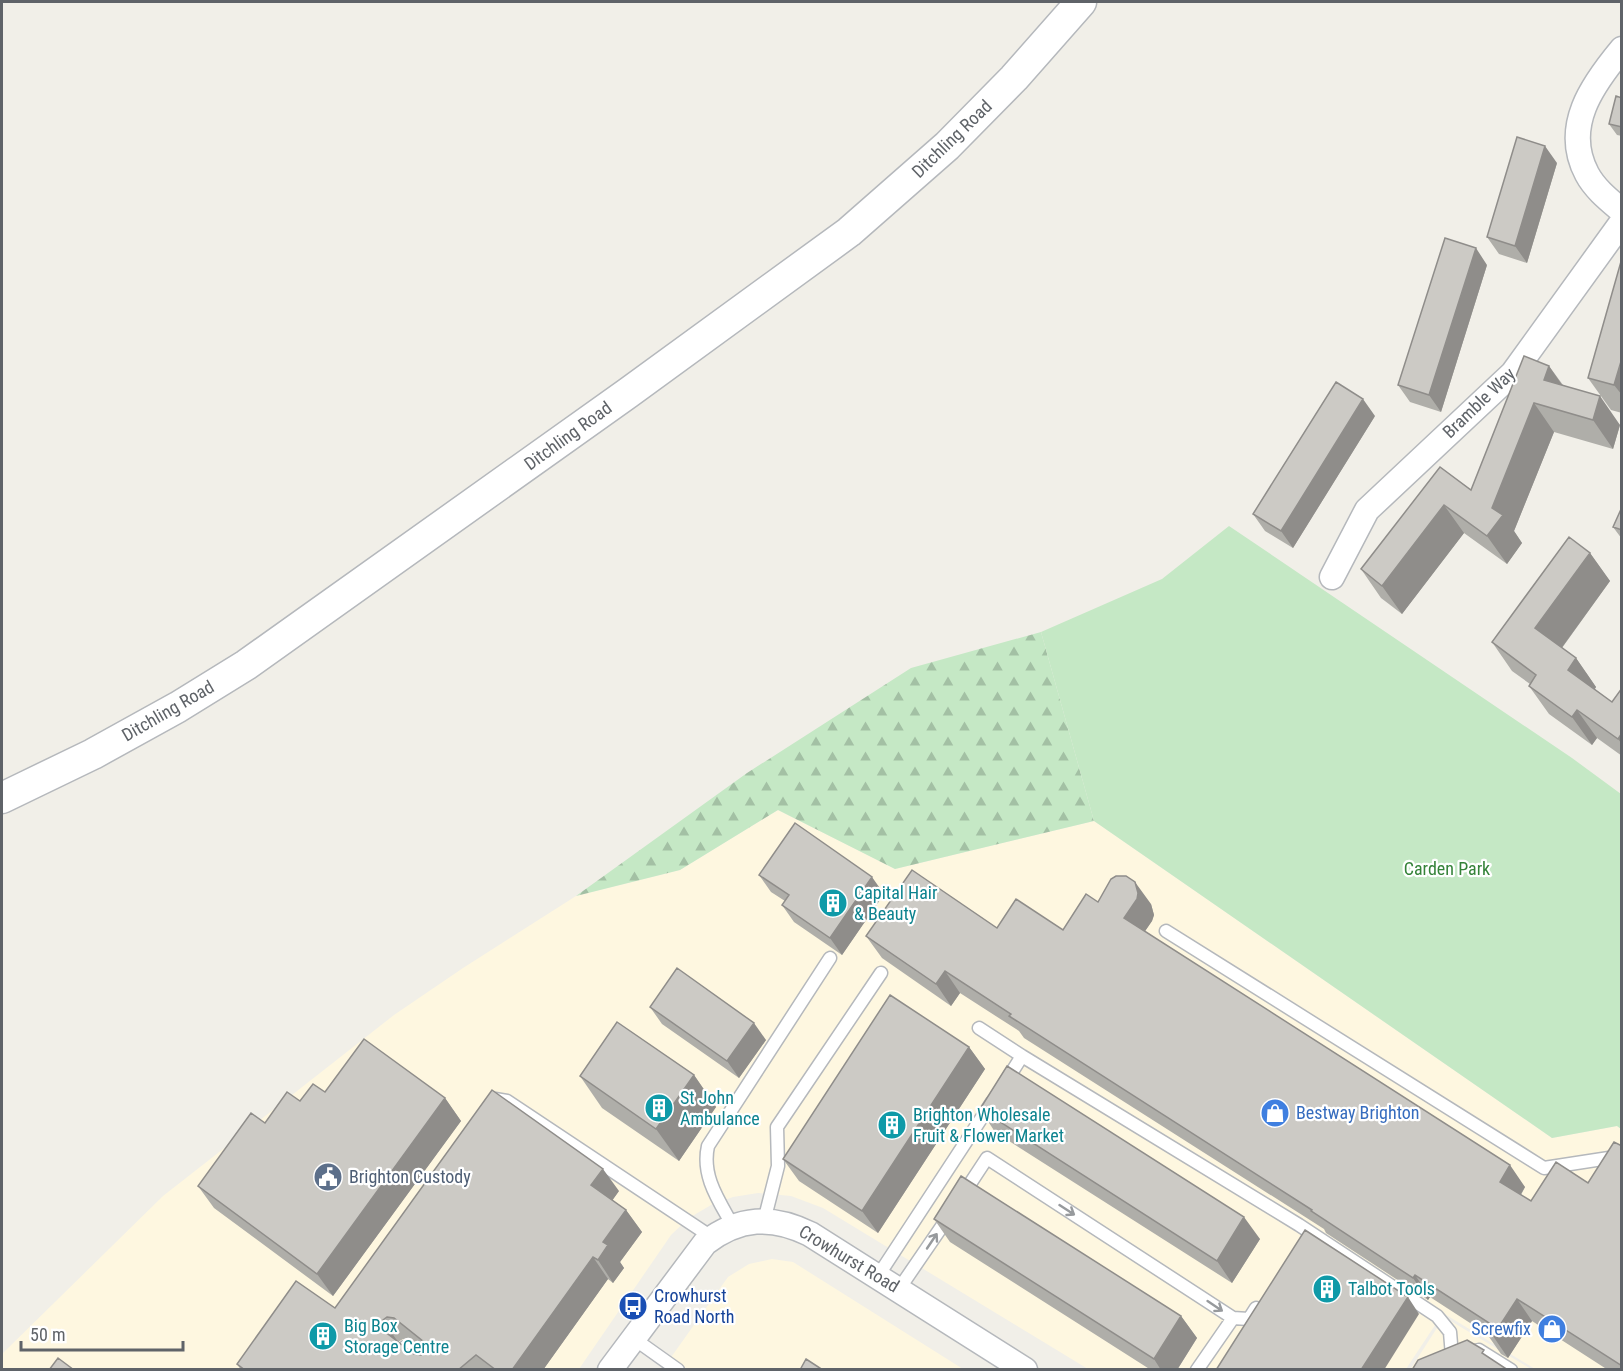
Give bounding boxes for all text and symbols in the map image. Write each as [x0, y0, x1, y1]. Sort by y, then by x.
street label: Ditchling Road [907, 95, 996, 182]
street label: Bramble Way [1438, 363, 1519, 442]
street label: Ditchling Road [520, 397, 615, 474]
street label: Ditchling Road [118, 676, 218, 745]
park label: Carden Park [1404, 858, 1490, 879]
place label: Capital Hair & Beauty [854, 882, 938, 924]
building icon: Capital Hair & Beauty [817, 887, 849, 919]
place label: St John Ambulance [680, 1087, 760, 1129]
building icon: St John Ambulance [643, 1092, 675, 1124]
shop icon: Bestway Brighton [1259, 1097, 1291, 1129]
place label: Bestway Brighton [1296, 1102, 1420, 1123]
place label: Brighton Wholesale Fruit & Flower Market [913, 1104, 1064, 1146]
building icon: Brighton Wholesale Fruit & Flower Market [876, 1109, 908, 1141]
public building icon: Brighton Custody [312, 1161, 344, 1193]
place label: Brighton Custody [349, 1166, 471, 1187]
one-way arrow [1058, 1204, 1075, 1216]
street label: Crowhurst Road [795, 1220, 903, 1297]
one-way arrow [926, 1233, 938, 1249]
building icon: Talbot Tools [1311, 1273, 1343, 1305]
place label: Talbot Tools [1348, 1278, 1435, 1299]
place label: Crowhurst Road North [654, 1285, 734, 1327]
bus stop icon: Crowhurst Road North [617, 1290, 649, 1322]
one-way arrow [1206, 1300, 1222, 1312]
shop icon: Screwfix [1536, 1313, 1568, 1345]
scale bar [21, 1314, 183, 1352]
place label: Big Box Storage Centre [344, 1315, 449, 1357]
place label: Screwfix [1471, 1318, 1531, 1339]
building icon: Big Box Storage Centre [307, 1320, 339, 1352]
text: 50 m [30, 1324, 65, 1345]

